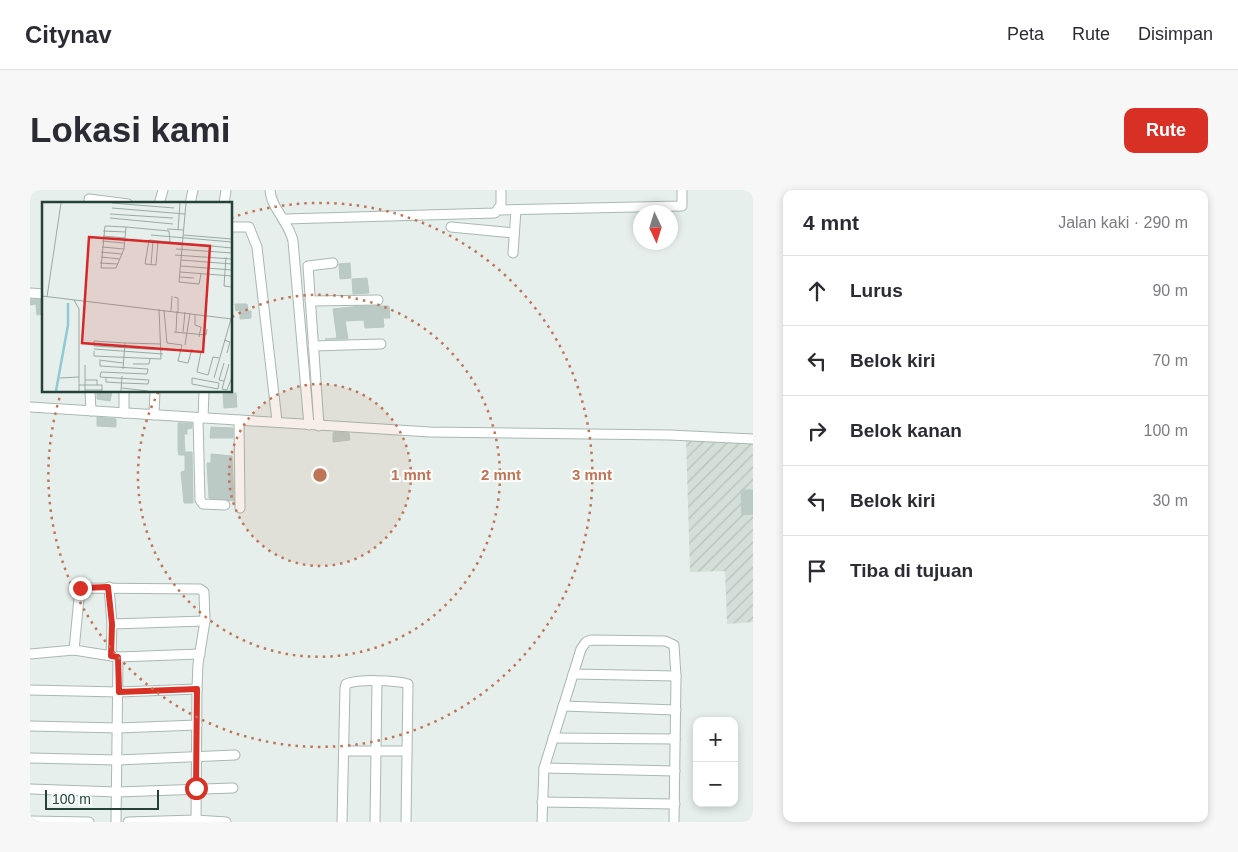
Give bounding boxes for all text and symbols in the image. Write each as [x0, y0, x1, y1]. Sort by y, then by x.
text: Citynav [25, 21, 112, 48]
text: Peta [1007, 24, 1044, 44]
text: Rute [1072, 24, 1110, 44]
text: Disimpan [1138, 24, 1213, 44]
button: Rute [1124, 108, 1208, 153]
text: Lokasi kami [30, 110, 230, 149]
inset map [42, 202, 232, 392]
north arrow [633, 205, 678, 250]
text: 4 mnt [803, 211, 859, 234]
text: Jalan kaki · 290 m [1058, 214, 1188, 231]
icon: ahead [803, 277, 831, 305]
text: Lurus [850, 280, 903, 301]
text: 90 m [1152, 282, 1188, 299]
icon: left [803, 347, 831, 375]
text: Belok kiri [850, 350, 936, 371]
text: 70 m [1152, 352, 1188, 369]
icon: right [803, 417, 831, 445]
text: Belok kanan [850, 420, 962, 441]
text: 100 m [1144, 422, 1188, 439]
centre of rings [311, 466, 329, 484]
text: 1 mnt [391, 466, 431, 483]
text: 2 mnt [481, 466, 521, 483]
text: 3 mnt [572, 466, 612, 483]
icon: left [803, 487, 831, 515]
text: Belok kiri [850, 490, 936, 511]
text: 30 m [1152, 492, 1188, 509]
icon: arrive [803, 557, 831, 585]
text: Tiba di tujuan [850, 560, 973, 581]
route end [69, 577, 92, 600]
map controls [693, 717, 738, 807]
button: + [693, 717, 738, 762]
button: − [693, 762, 738, 807]
route start [185, 777, 208, 800]
scale bar [45, 787, 159, 810]
text: 100 m [52, 791, 91, 807]

